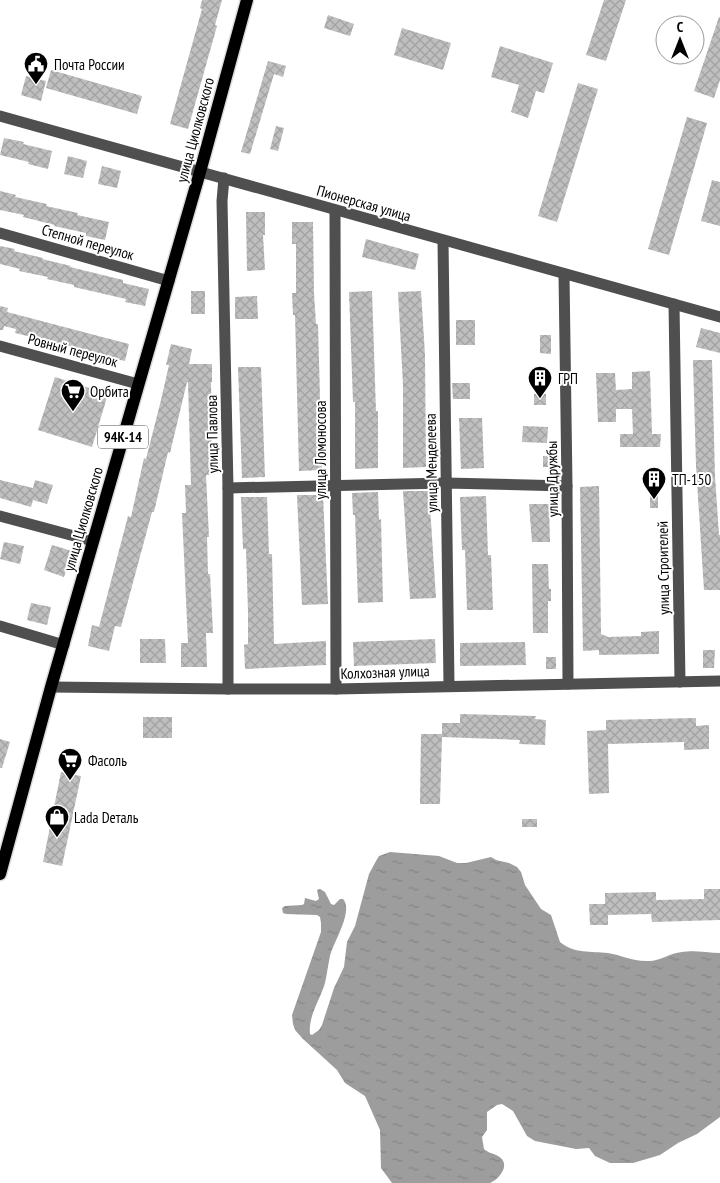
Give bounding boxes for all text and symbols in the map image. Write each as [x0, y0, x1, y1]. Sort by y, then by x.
north arrow [655, 15, 705, 65]
text: С [677, 18, 684, 36]
public building icon: Почта России [23, 51, 49, 85]
place label: Почта России [54, 55, 125, 74]
street label: улица Циолковского [172, 75, 218, 185]
street label: Пионерская улица [315, 180, 413, 226]
street label: Степной переулок [40, 220, 137, 264]
street label: Ровный переулок [26, 329, 120, 371]
building icon: ГРП [527, 365, 553, 399]
place label: ГРП [558, 369, 578, 388]
supermarket icon: Орбита [60, 378, 86, 412]
place label: Орбита [90, 382, 129, 401]
street label: улица Павлова [202, 395, 222, 473]
street label: улица Ломоносова [311, 401, 330, 499]
street label: улица Менделеева [421, 413, 441, 513]
road number: 94К-14 [98, 426, 148, 448]
street label: улица Дружбы [542, 441, 562, 517]
street label: улица Циолковского [59, 465, 107, 573]
building icon: ТП-150 [641, 466, 667, 500]
place label: ТП-150 [672, 470, 711, 489]
street label: улица Строителей [653, 521, 673, 615]
street label: Колхозная улица [340, 661, 430, 683]
supermarket icon: Фасоль [57, 747, 83, 781]
place label: Фасоль [88, 751, 127, 770]
shop icon: Lada Dеталь [44, 804, 70, 838]
place label: Lada Dеталь [74, 808, 139, 827]

